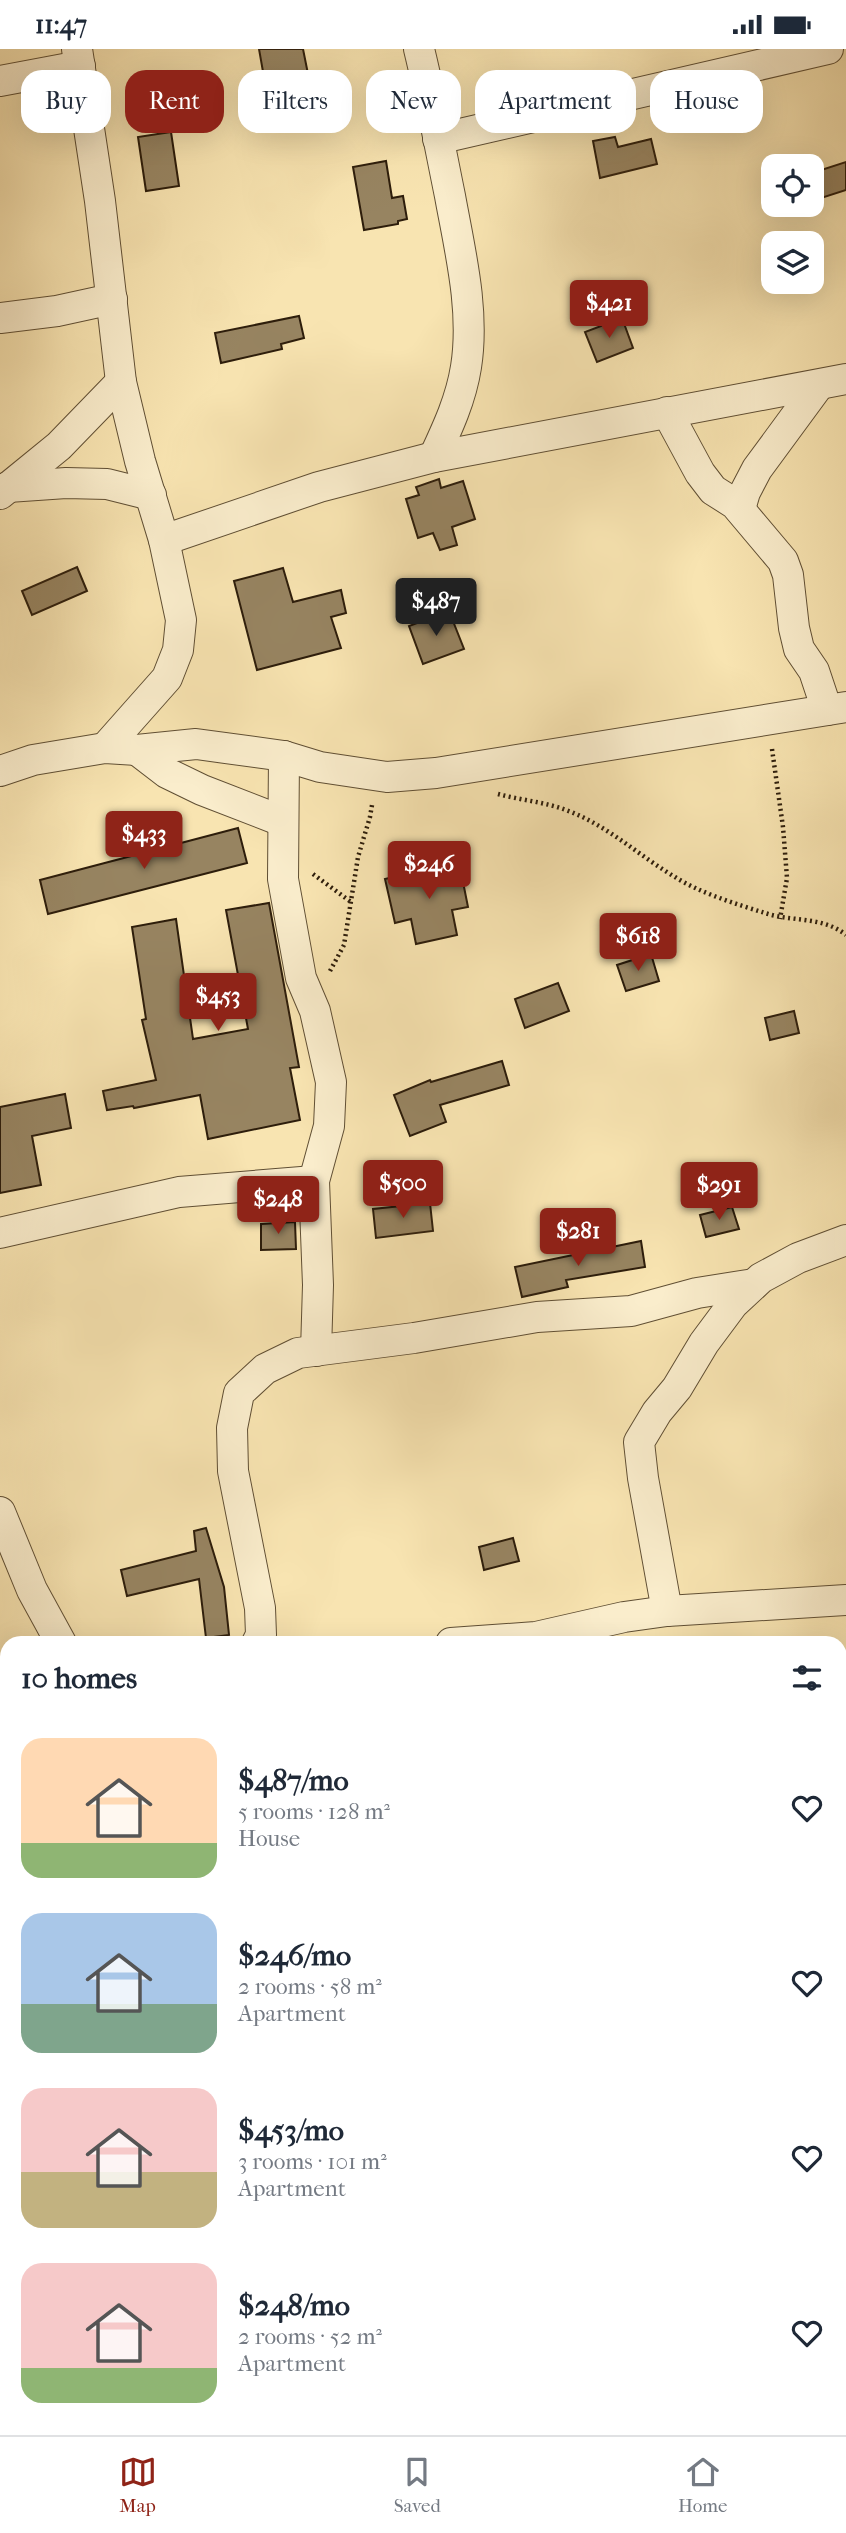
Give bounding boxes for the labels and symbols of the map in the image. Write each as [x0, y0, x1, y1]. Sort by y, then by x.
pin: $421 [568, 281, 650, 340]
pin: $487 [395, 579, 477, 638]
pin: $433 [103, 811, 185, 871]
pin: $246 [388, 841, 470, 901]
pin: $618 [597, 913, 679, 973]
pin: $453 [177, 974, 259, 1033]
pin: $500 [362, 1161, 444, 1220]
pin: $291 [678, 1163, 760, 1222]
pin: $248 [237, 1177, 319, 1236]
pin: $281 [537, 1209, 619, 1268]

